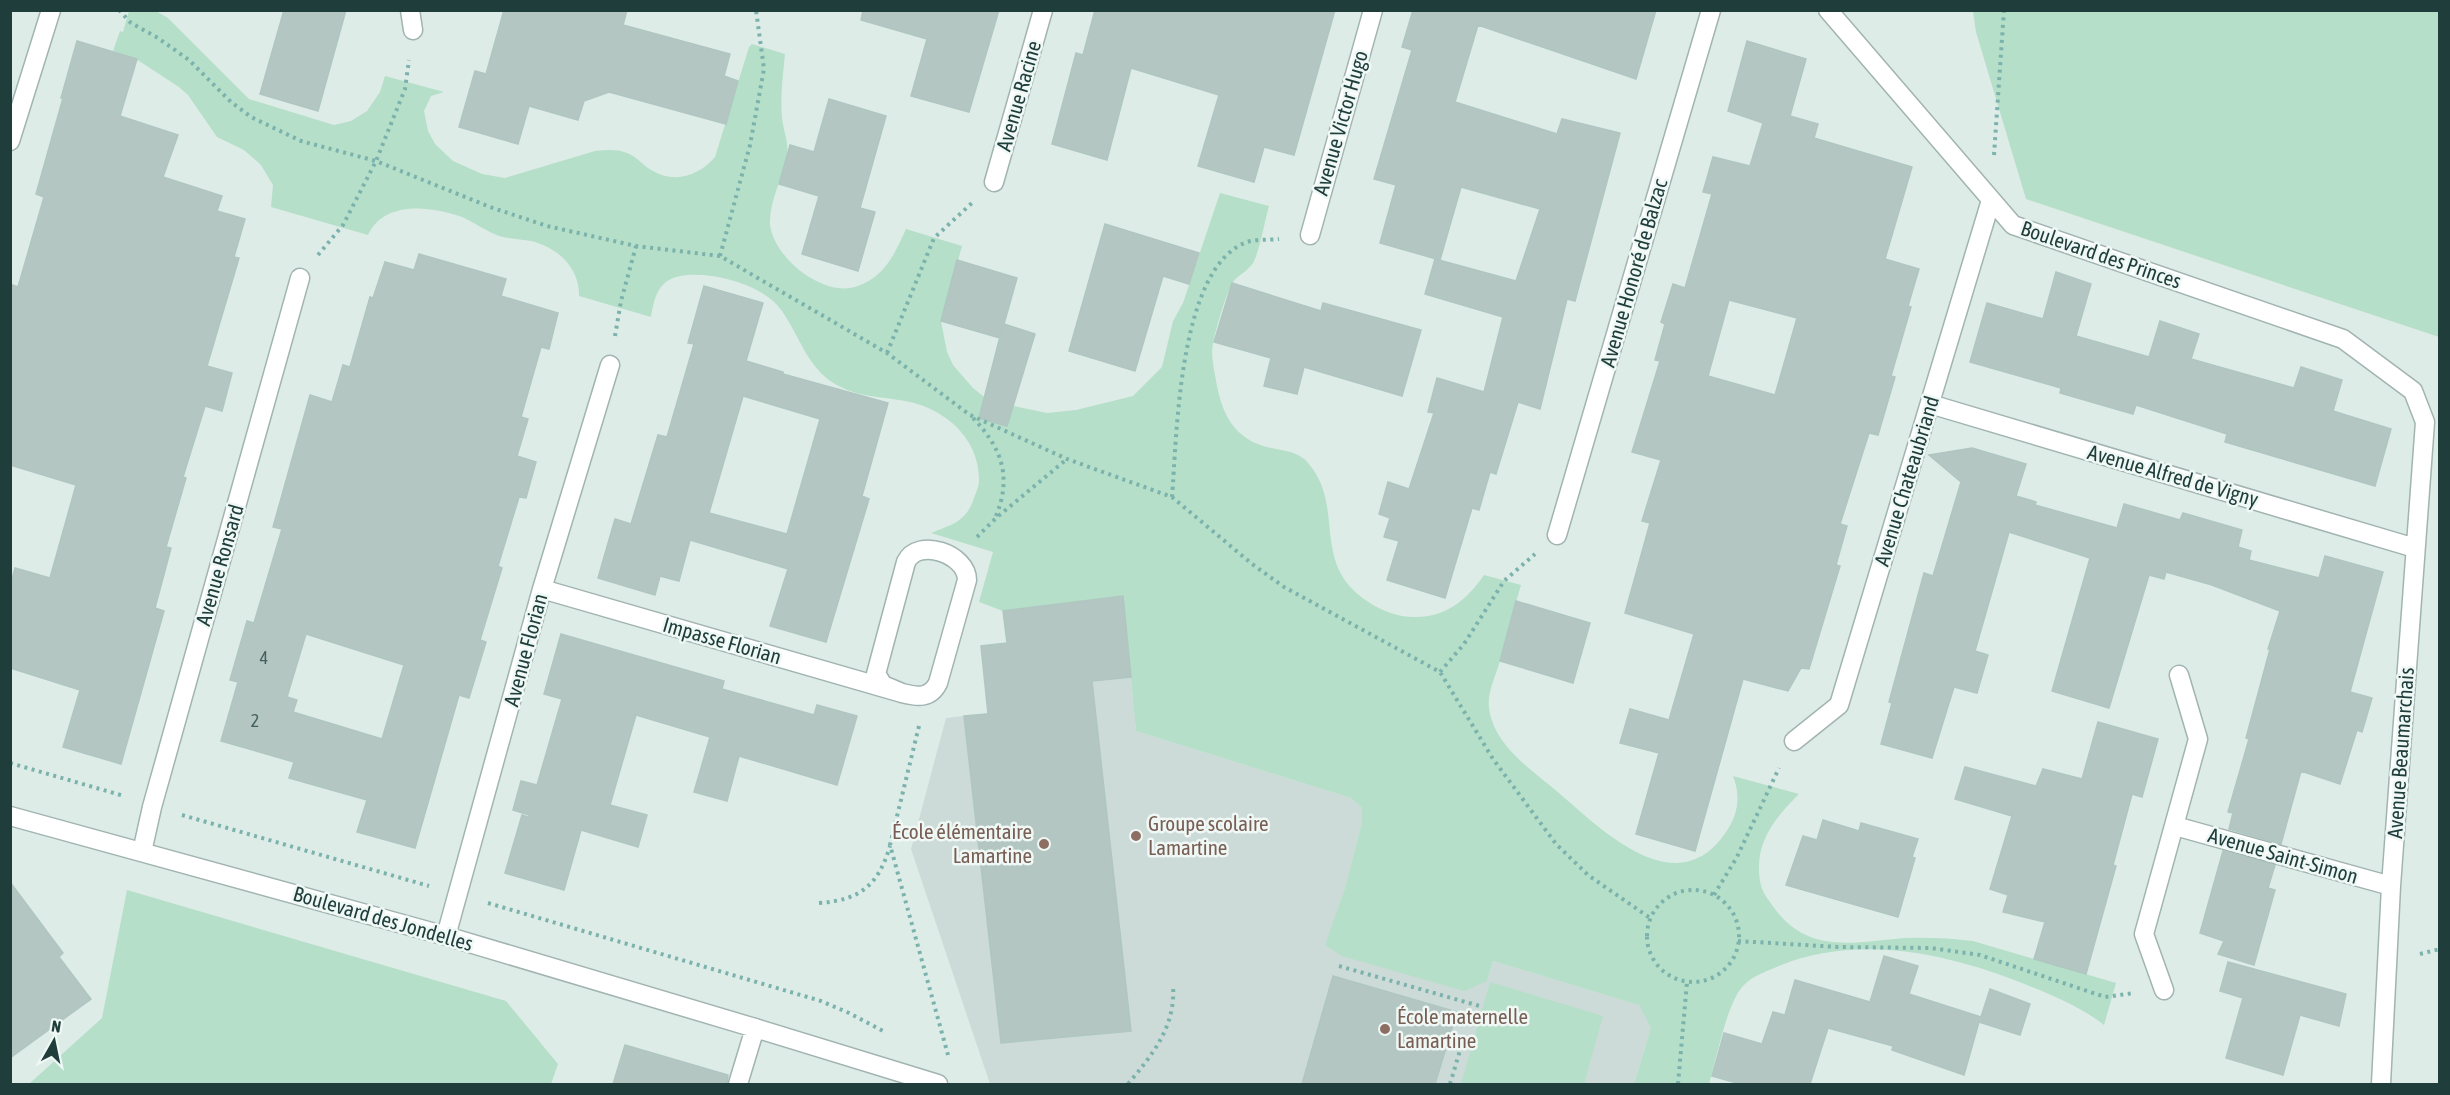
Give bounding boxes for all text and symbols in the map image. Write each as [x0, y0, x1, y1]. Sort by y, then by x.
street label: Avenue Racine [991, 38, 1045, 154]
street label: Avenue Victor Hugo [1308, 48, 1372, 198]
street label: Avenue Honoré de Balzac [1595, 176, 1671, 370]
street label: Boulevard des Princes [2018, 215, 2185, 293]
street label: Avenue Chateaubriand [1869, 393, 1943, 569]
street label: Avenue Alfred de Vigny [2085, 439, 2262, 511]
street label: Avenue Ronsard [190, 501, 248, 628]
street label: Avenue Florian [498, 591, 552, 709]
street label: Impasse Florian [660, 612, 784, 668]
house number: 4 [260, 647, 268, 668]
street label: Avenue Beaumarchais [2382, 667, 2418, 839]
house number: 2 [251, 710, 259, 731]
place label: Groupe scolaire Lamartine [1148, 811, 1269, 859]
place label: École élémentaire Lamartine [892, 819, 1032, 867]
street label: Avenue Saint-Simon [2206, 822, 2361, 888]
marker: Groupe scolaire Lamartine [1129, 829, 1143, 843]
marker: École élémentaire Lamartine [1037, 837, 1051, 851]
street label: Boulevard des Jondelles [291, 881, 476, 955]
place label: École maternelle Lamartine [1397, 1004, 1528, 1052]
north arrow [24, 1011, 84, 1071]
text: N [50, 1017, 62, 1036]
marker: École maternelle Lamartine [1378, 1022, 1392, 1036]

